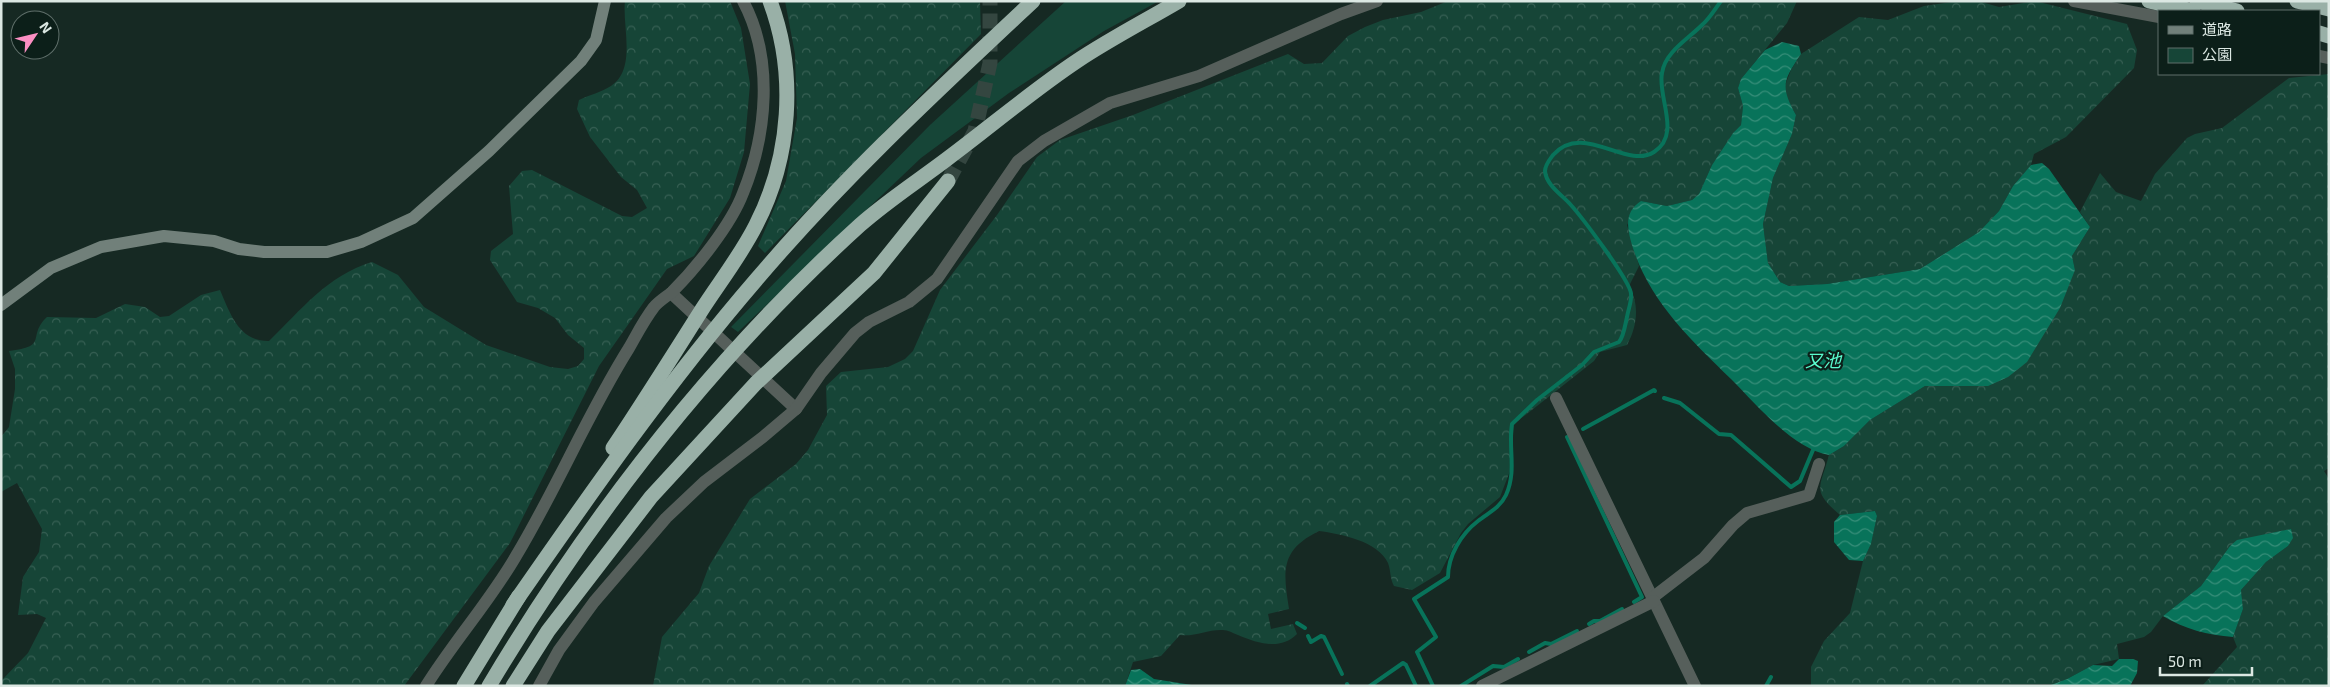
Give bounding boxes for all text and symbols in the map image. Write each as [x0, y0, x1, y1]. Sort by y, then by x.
north arrow [10, 10, 60, 60]
legend [2158, 10, 2320, 75]
text: N [36, 18, 56, 36]
text: 道路 [2202, 20, 2232, 38]
text: 公園 [2202, 45, 2232, 63]
water label: 又池 [1805, 349, 1843, 371]
scale bar [2160, 644, 2252, 676]
text: 50 m [2168, 652, 2202, 670]

